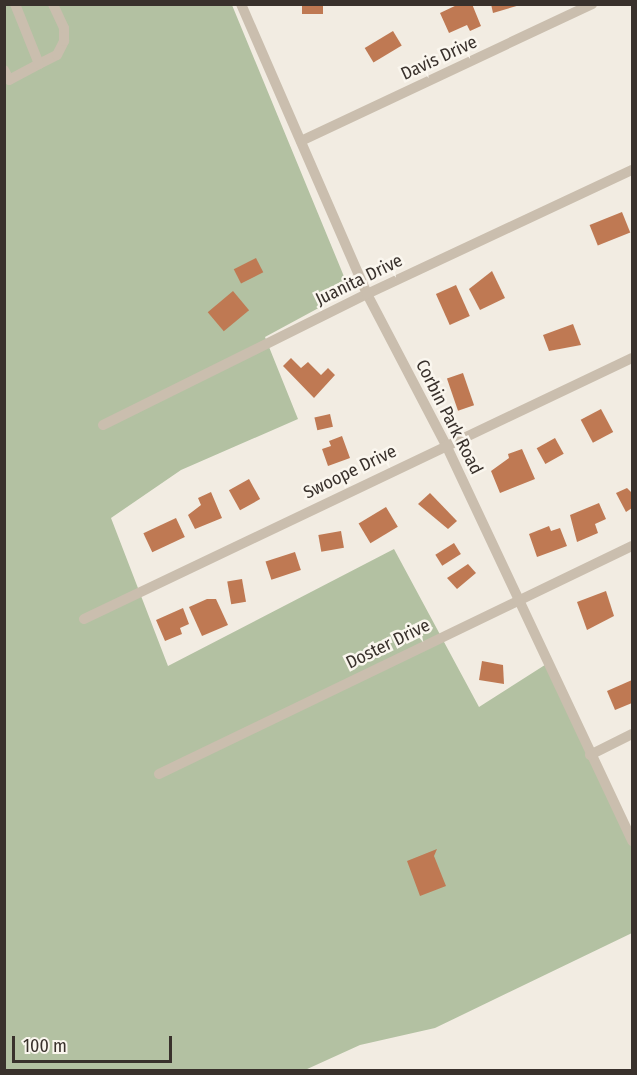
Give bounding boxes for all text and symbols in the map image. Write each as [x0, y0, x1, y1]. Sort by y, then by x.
street label: Davis Drive [398, 31, 480, 85]
street label: Juanita Drive [312, 250, 406, 310]
street label: Corbin Park Road [411, 356, 487, 478]
street label: Swoope Drive [300, 440, 400, 504]
street label: Doster Drive [342, 614, 434, 674]
scale bar [15, 1024, 176, 1062]
text: 100 m [23, 1035, 67, 1057]

